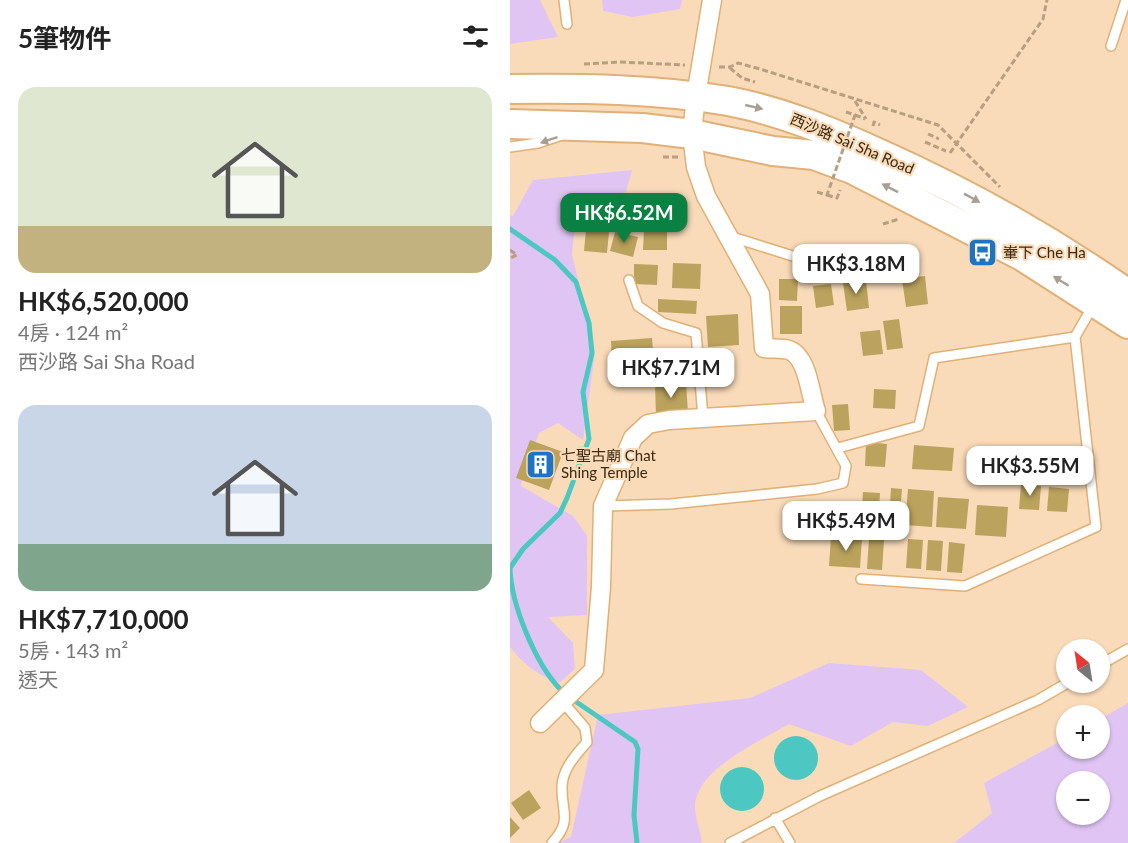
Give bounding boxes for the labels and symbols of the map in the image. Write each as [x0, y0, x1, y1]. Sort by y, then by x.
one-way arrow [744, 103, 763, 113]
street label: 西沙路 Sai Sha Road [788, 109, 917, 177]
one-way arrow [540, 135, 558, 145]
one-way arrow [881, 183, 898, 193]
pin: HK$6.52M [562, 193, 686, 244]
one-way arrow [964, 193, 981, 203]
bus stop icon: 輋下 Che Ha [966, 237, 998, 269]
place label: 輋下 Che Ha [1003, 243, 1086, 261]
pin: HK$3.18M [794, 244, 918, 295]
one-way arrow [1053, 275, 1069, 286]
pin: HK$7.71M [609, 348, 733, 399]
place label: 七聖古廟 Chat Shing Temple [561, 446, 657, 481]
pin: HK$3.55M [968, 446, 1092, 497]
building icon: 七聖古廟 Chat Shing Temple [524, 449, 556, 481]
pin: HK$5.49M [784, 501, 908, 552]
north arrow [1056, 639, 1110, 693]

